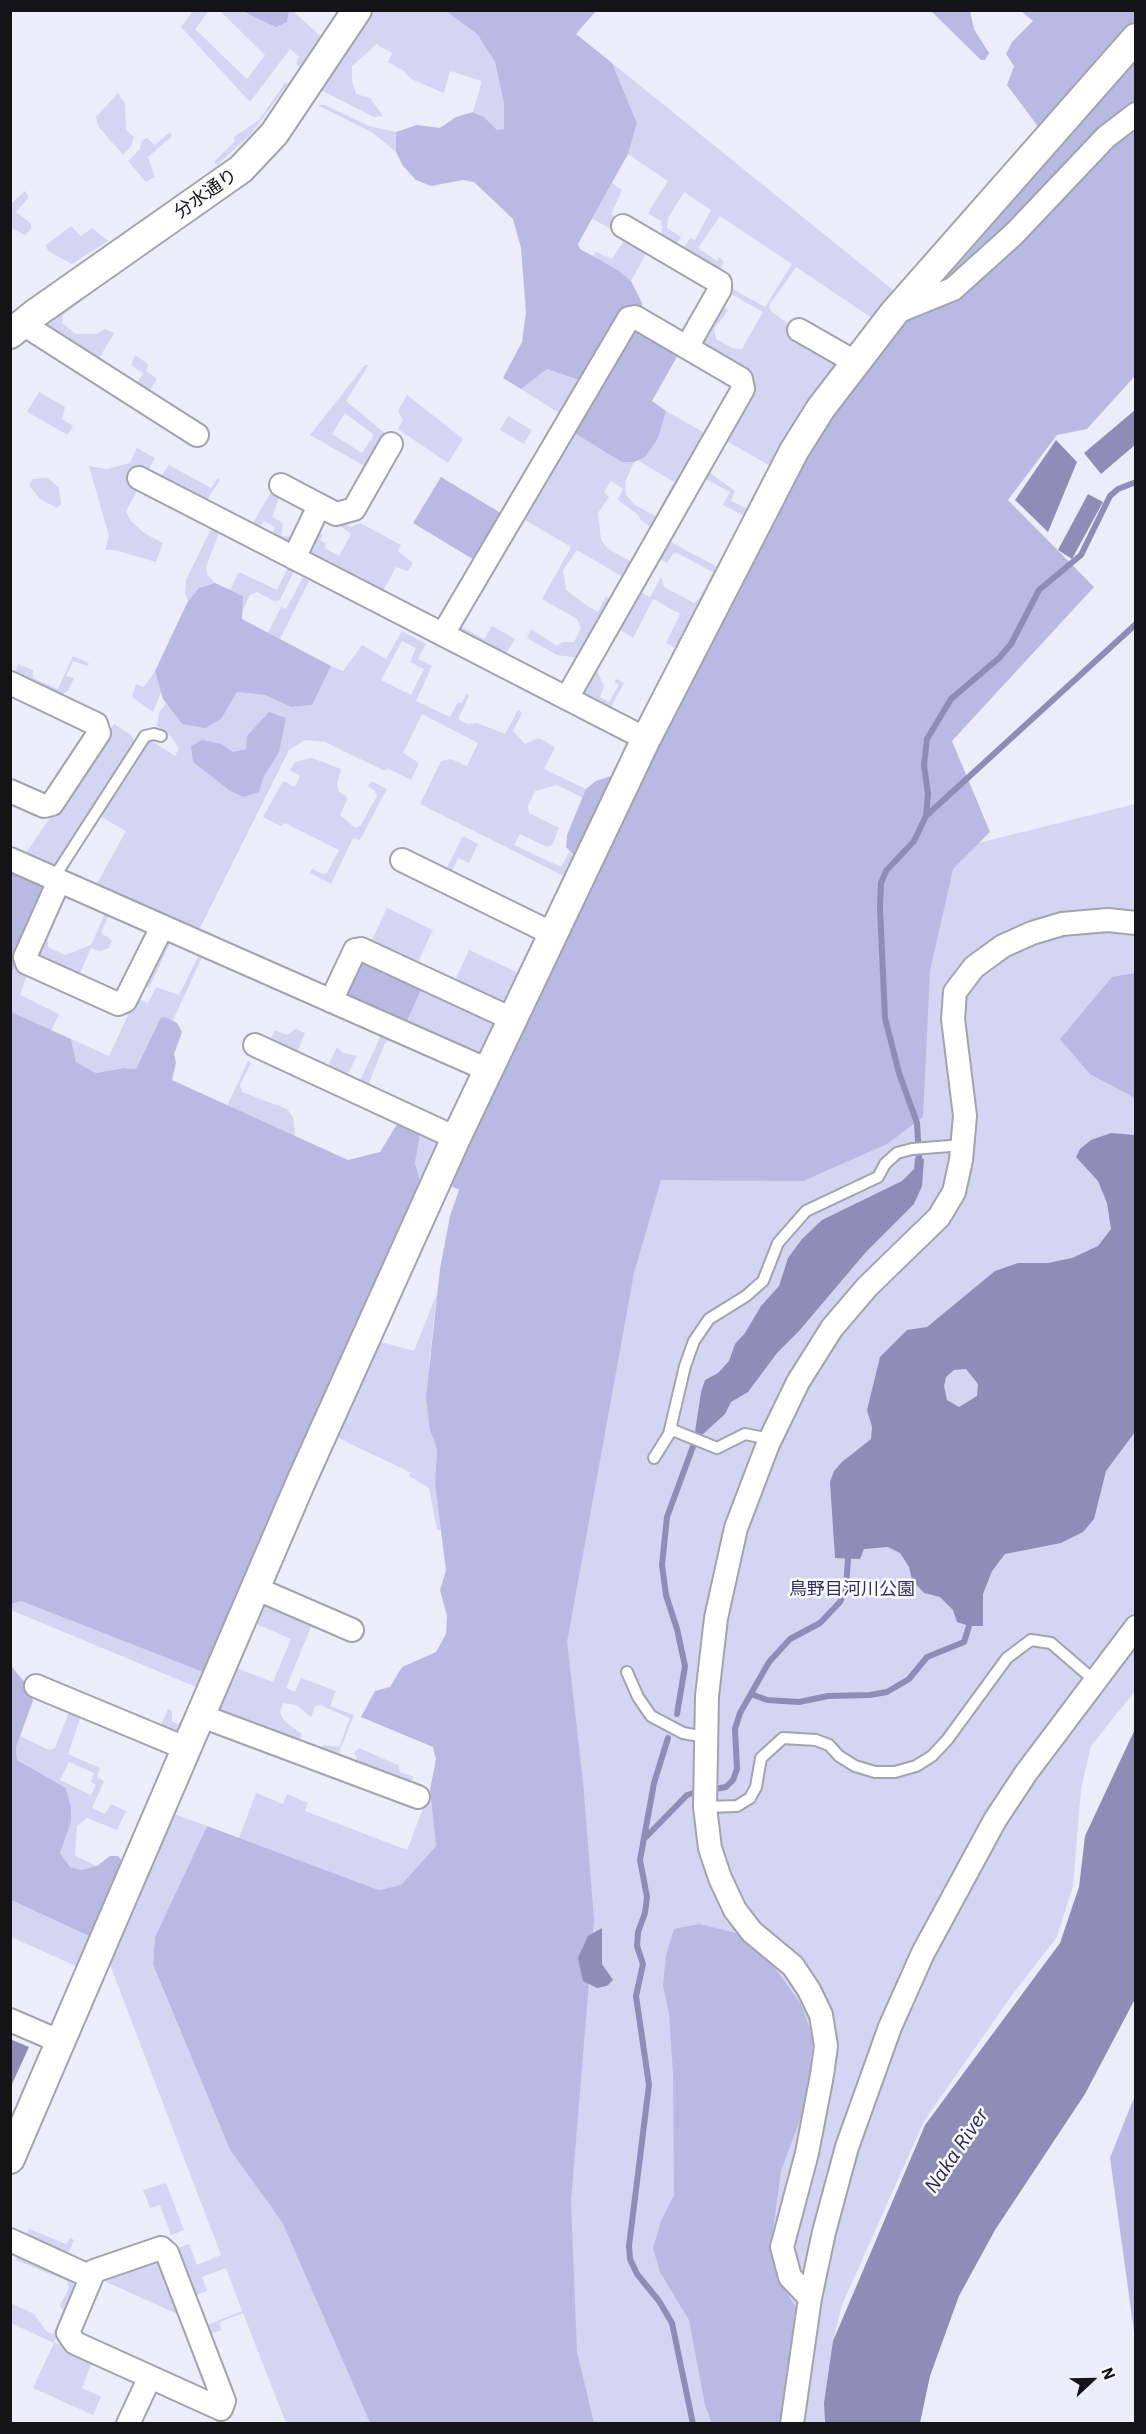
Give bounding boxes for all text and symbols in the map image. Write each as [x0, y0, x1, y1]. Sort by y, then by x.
street label: 分水通り [170, 165, 242, 223]
park label: 鳥野目河川公園 [789, 1579, 915, 1601]
water label: Naka River [920, 2104, 994, 2198]
north arrow [1062, 2350, 1122, 2410]
text: N [1097, 2364, 1120, 2382]

